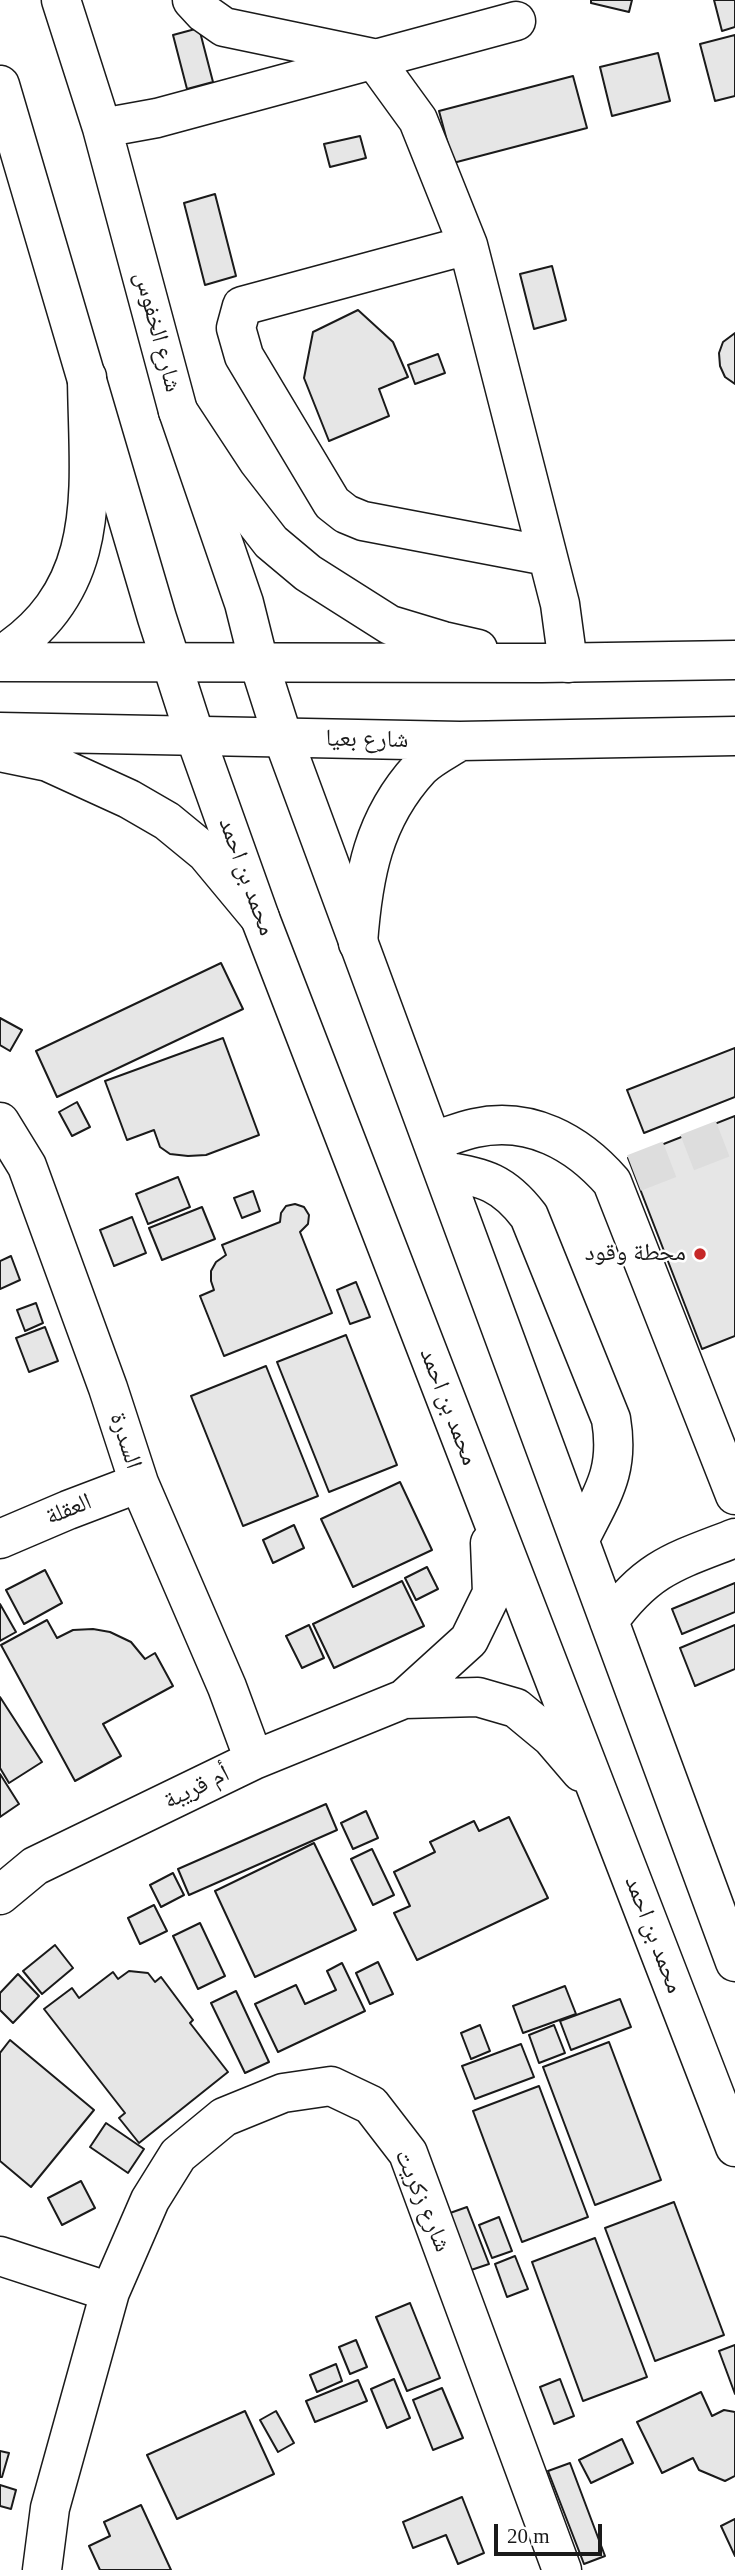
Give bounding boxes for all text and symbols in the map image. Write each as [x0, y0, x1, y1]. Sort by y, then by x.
street label: شارع الخفوس [127, 269, 187, 395]
street label: شارع بعيا [325, 725, 409, 755]
street label: محمد بن احمد [211, 814, 281, 940]
place label: محطة وقود [585, 1240, 686, 1268]
marker: محطة وقود [692, 1246, 708, 1262]
street label: محمد بن احمد [412, 1344, 484, 1470]
street label: السدرة [102, 1409, 148, 1473]
street label: العقلة [42, 1488, 96, 1532]
street label: أم قريبة [160, 1760, 234, 1816]
street label: محمد بن احمد [617, 1872, 689, 1998]
street label: شارع زكريت [388, 2145, 456, 2257]
scale bar [497, 2510, 606, 2554]
text: 20 m [507, 2524, 550, 2548]

